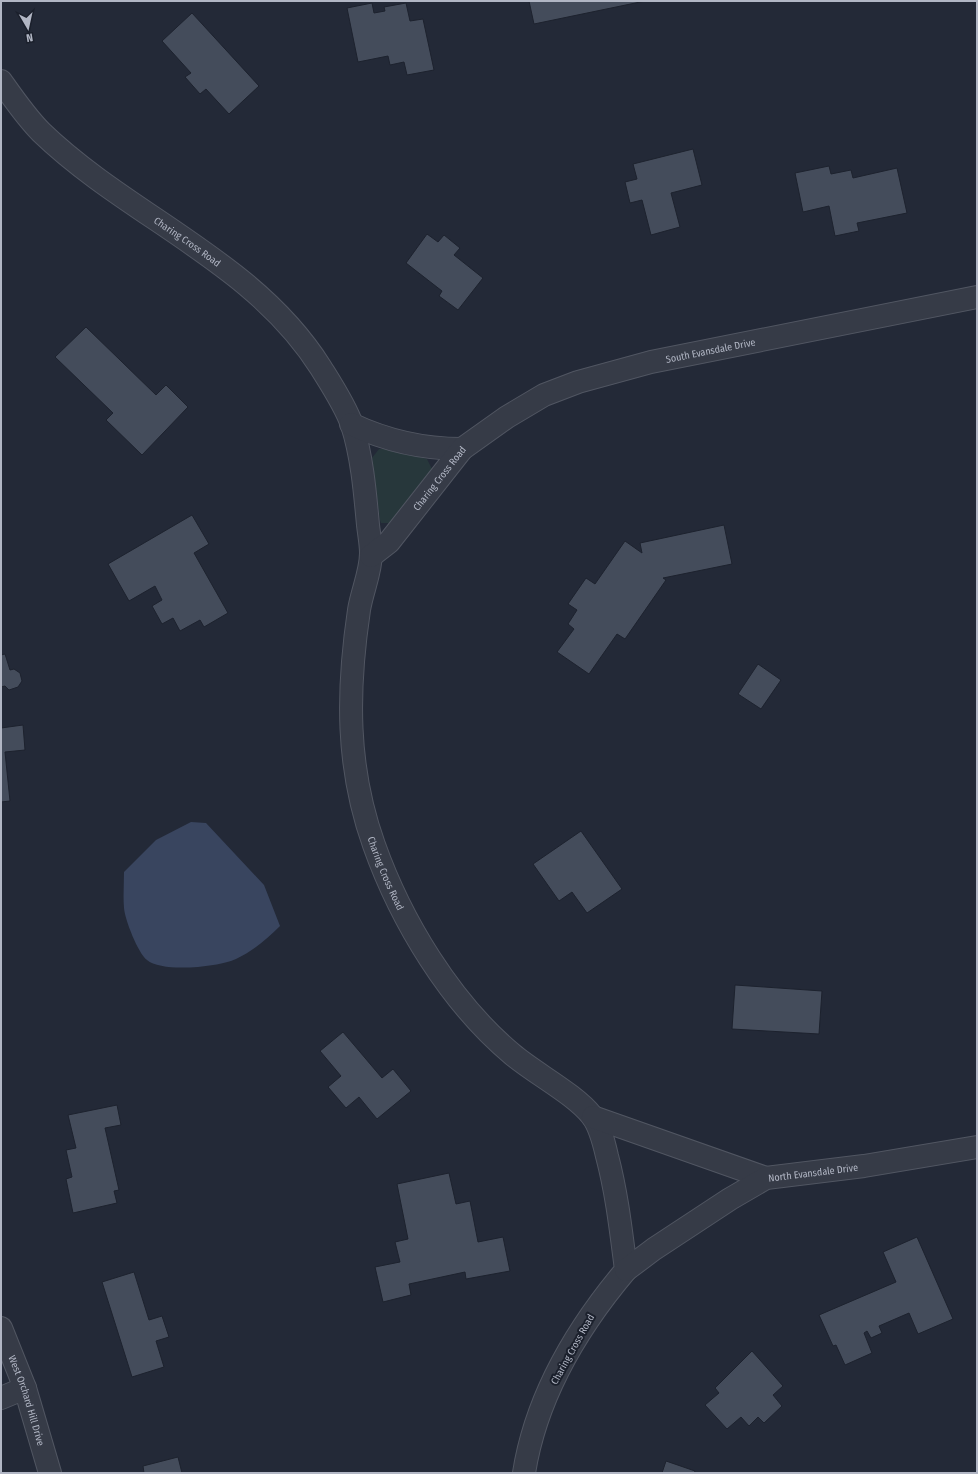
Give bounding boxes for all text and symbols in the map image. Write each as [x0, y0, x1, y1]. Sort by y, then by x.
north arrow [8, 8, 48, 48]
text: N [25, 30, 34, 44]
street label: Charing Cross Road [151, 215, 223, 270]
street label: South Evansdale Drive [665, 336, 756, 366]
street label: Charing Cross Road [411, 444, 469, 513]
street label: Charing Cross Road [365, 835, 406, 912]
street label: North Evansdale Drive [768, 1162, 859, 1185]
street label: Charing Cross Road [549, 1312, 597, 1387]
street label: West Orchard Hill Drive [6, 1354, 47, 1447]

